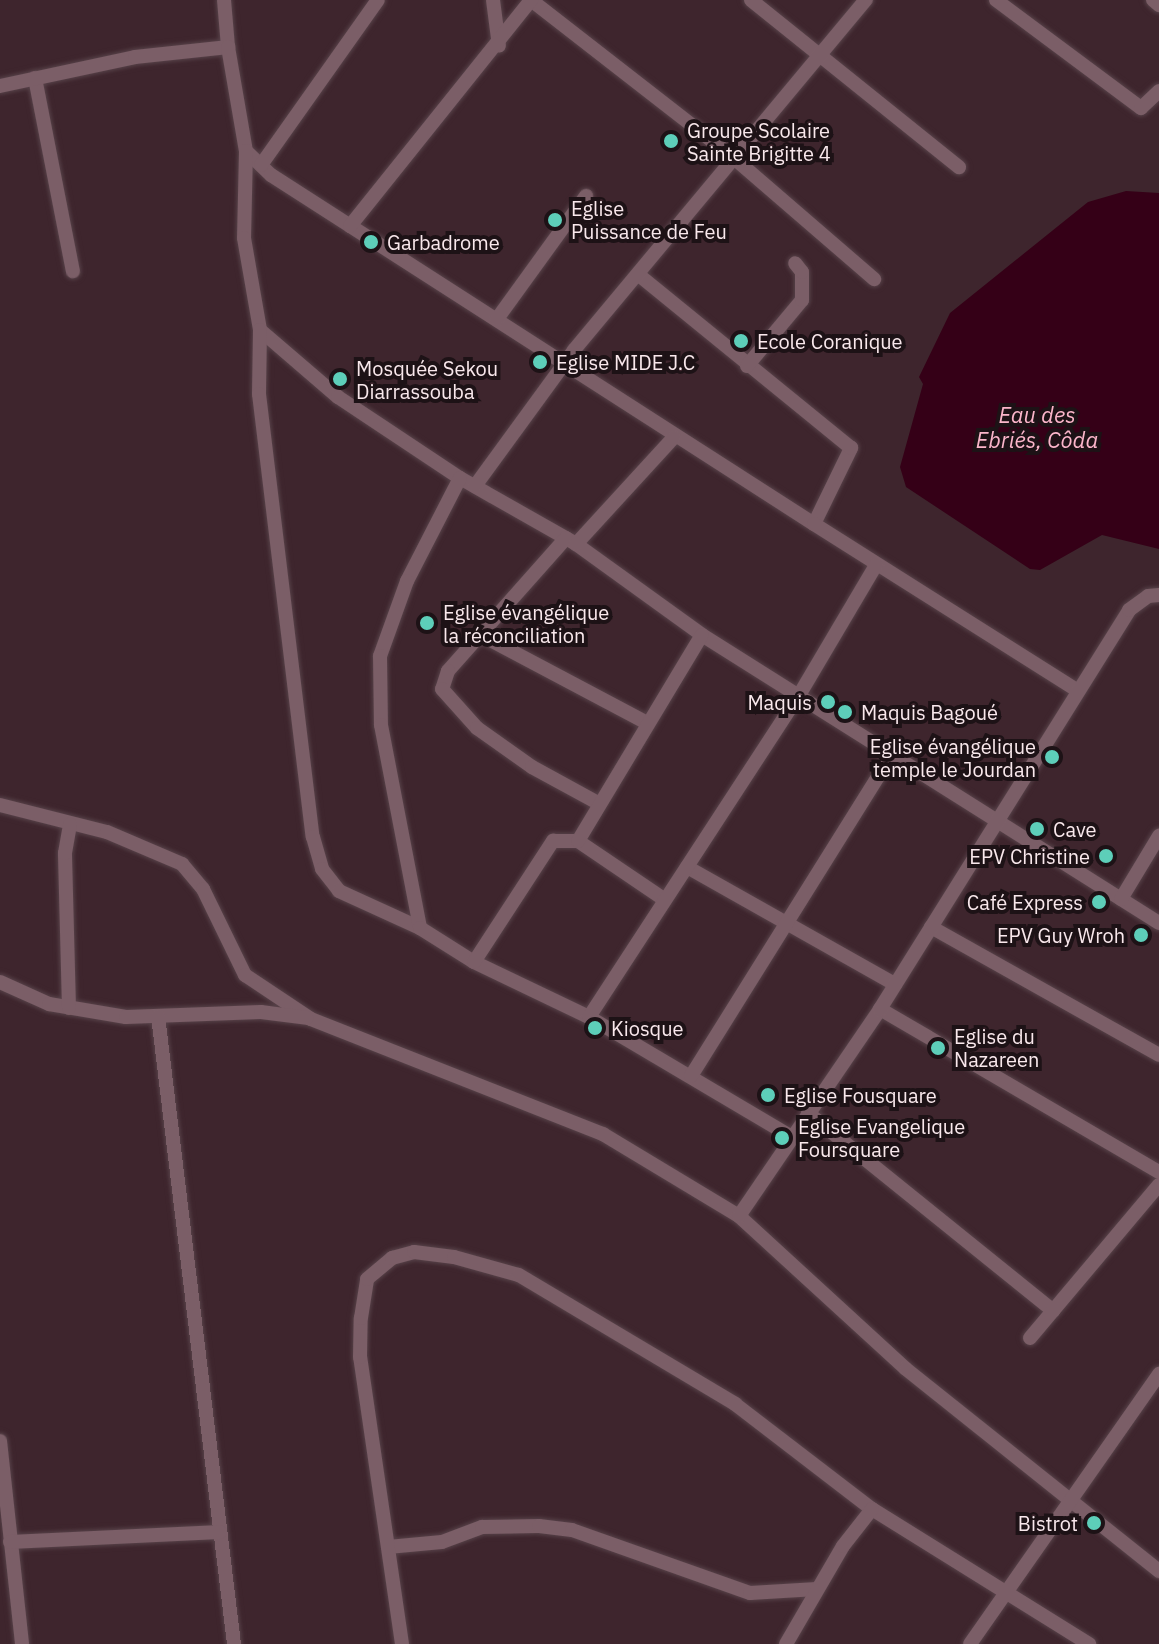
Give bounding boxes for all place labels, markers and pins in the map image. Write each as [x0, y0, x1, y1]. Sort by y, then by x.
place label: Groupe Scolaire Sainte Brigitte 4 [687, 118, 831, 165]
marker: Groupe Scolaire Sainte Brigitte 4 [662, 132, 680, 150]
place label: Eglise Puissance de Feu [571, 196, 727, 243]
marker: Eglise Puissance de Feu [546, 211, 564, 229]
place label: Garbadrome [387, 230, 500, 254]
marker: Garbadrome [362, 233, 380, 251]
place label: Ecole Coranique [757, 329, 903, 353]
marker: Ecole Coranique [732, 332, 750, 350]
place label: Eglise MIDE J.C [556, 350, 695, 374]
marker: Eglise MIDE J.C [531, 353, 549, 371]
place label: Mosquée Sekou Diarrassouba [356, 356, 498, 403]
marker: Mosquée Sekou Diarrassouba [331, 370, 349, 388]
place label: Eglise évangélique la réconciliation [443, 600, 609, 647]
marker: Eglise évangélique la réconciliation [418, 614, 436, 632]
place label: Maquis [747, 690, 812, 714]
marker: Maquis [819, 693, 837, 711]
place label: Maquis Bagoué [861, 700, 998, 724]
marker: Maquis Bagoué [836, 703, 854, 721]
place label: Eglise évangélique temple le Jourdan [870, 734, 1036, 781]
marker: Eglise évangélique temple le Jourdan [1043, 748, 1061, 766]
place label: Cave [1053, 817, 1097, 841]
marker: Cave [1028, 820, 1046, 838]
place label: EPV Christine [969, 844, 1090, 868]
marker: EPV Christine [1097, 847, 1115, 865]
place label: Café Express [967, 890, 1083, 914]
marker: Café Express [1090, 893, 1108, 911]
place label: EPV Guy Wroh [997, 923, 1125, 947]
marker: EPV Guy Wroh [1132, 926, 1150, 944]
place label: Kiosque [611, 1016, 684, 1040]
marker: Kiosque [586, 1019, 604, 1037]
place label: Eglise du Nazareen [954, 1024, 1039, 1071]
marker: Eglise du Nazareen [929, 1039, 947, 1057]
place label: Eglise Fousquare [784, 1083, 937, 1107]
marker: Eglise Fousquare [759, 1086, 777, 1104]
place label: Eglise Evangelique Foursquare [798, 1114, 965, 1161]
marker: Eglise Evangelique Foursquare [773, 1129, 791, 1147]
place label: Bistrot [1018, 1511, 1078, 1535]
marker: Bistrot [1085, 1514, 1103, 1532]

